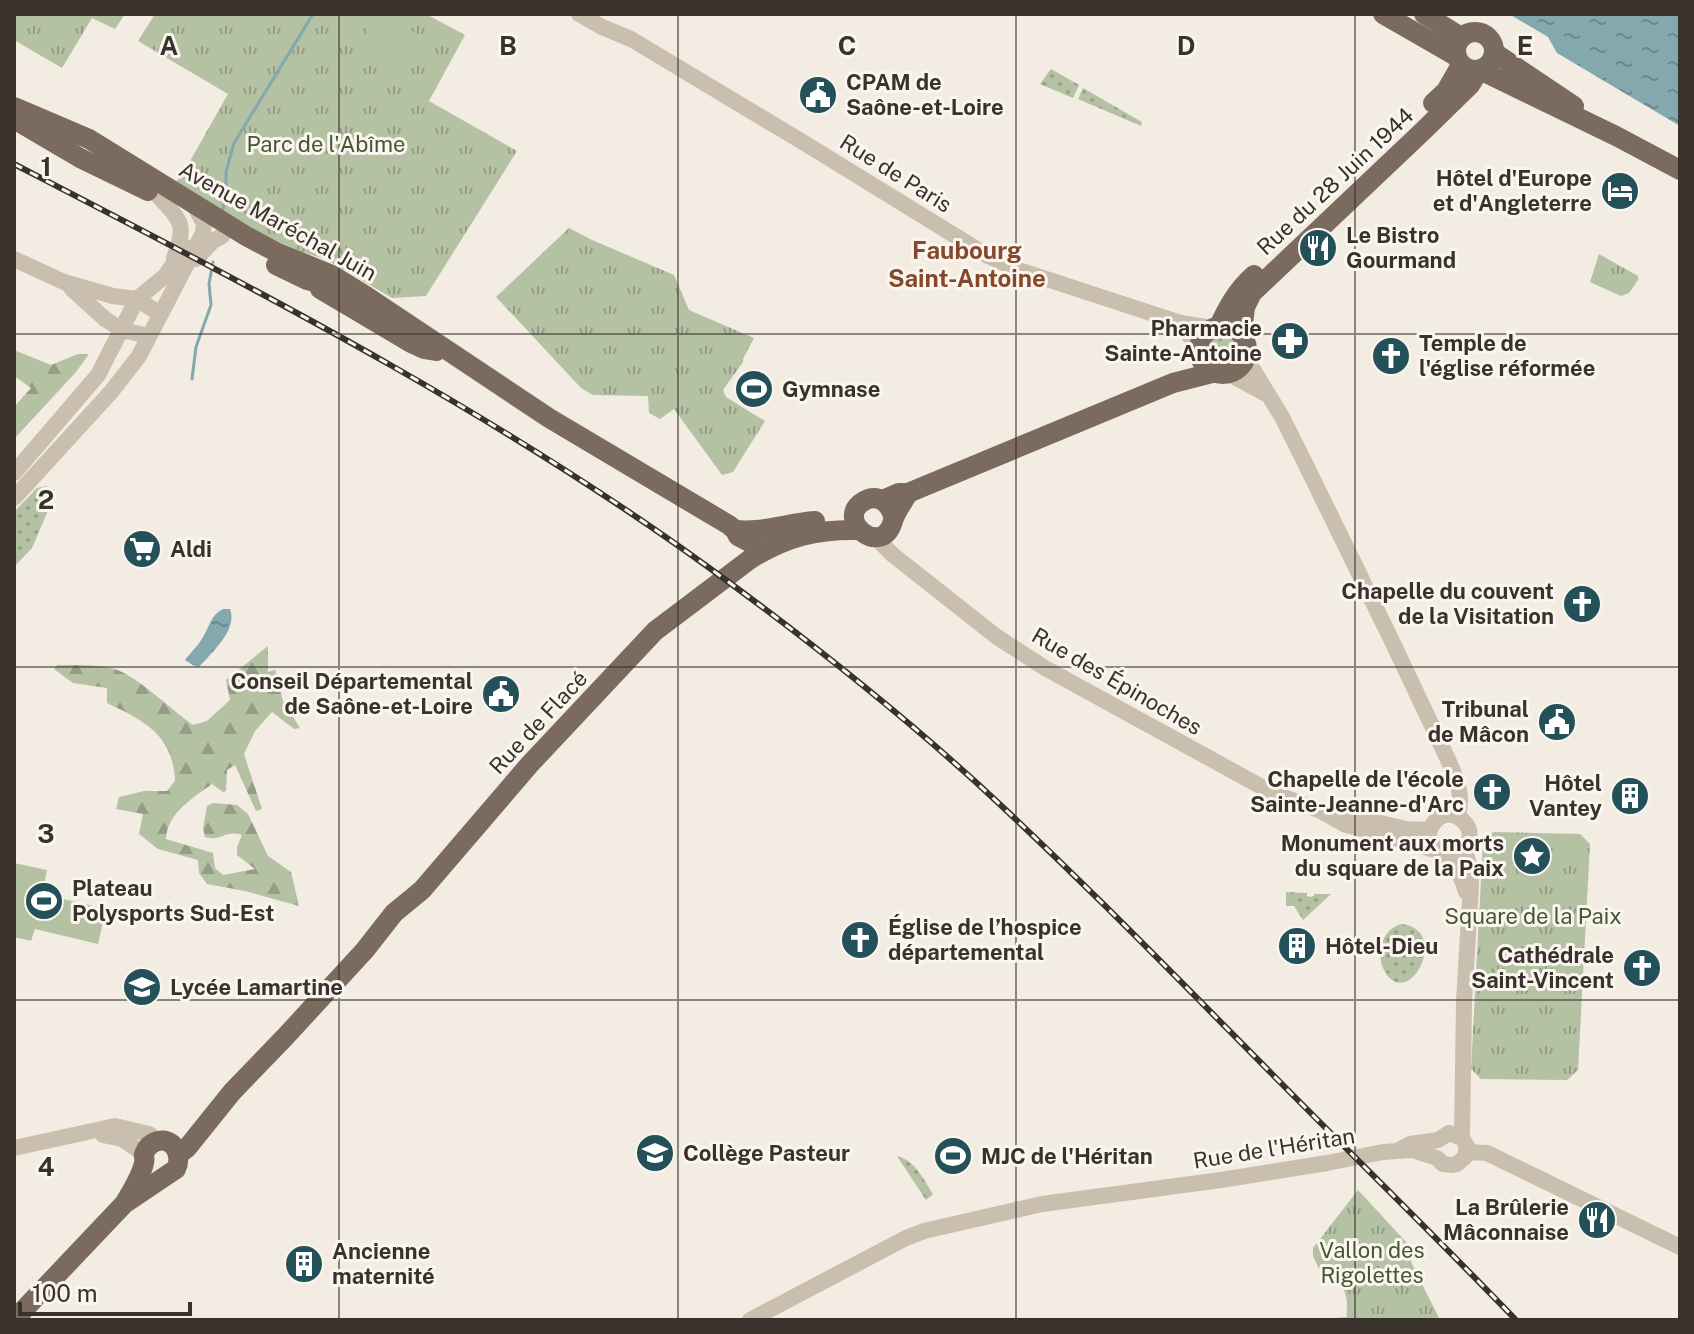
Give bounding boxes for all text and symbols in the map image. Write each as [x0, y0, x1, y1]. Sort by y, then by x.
text: A [160, 30, 179, 61]
text: B [499, 30, 517, 61]
text: C [838, 30, 856, 61]
text: D [1177, 30, 1195, 61]
text: E [1517, 30, 1533, 61]
place label: CPAM de Saône-et-Loire [846, 69, 1004, 120]
public building icon: CPAM de Saône-et-Loire [797, 74, 839, 116]
street label: Rue du 28 Juin 1944 [1251, 102, 1419, 260]
street label: Rue de Paris [835, 128, 957, 218]
park label: Parc de l'Abîme [247, 131, 405, 157]
text: 1 [40, 151, 52, 182]
street label: Avenue Maréchal Juin [175, 156, 381, 286]
place label: Hôtel d'Europe et d'Angleterre [1433, 165, 1592, 216]
hotel icon: Hôtel d'Europe et d'Angleterre [1599, 170, 1641, 212]
place label: Le Bistro Gourmand [1346, 222, 1456, 273]
restaurant icon: Le Bistro Gourmand [1297, 227, 1339, 269]
district label: Faubourg Saint-Antoine [888, 236, 1046, 292]
place label: Pharmacie Sainte-Antoine [1104, 315, 1262, 366]
pharmacy icon: Pharmacie Sainte-Antoine [1269, 320, 1311, 362]
place label: Temple de l'église réformée [1419, 330, 1595, 381]
church icon: Temple de l'église réformée [1370, 335, 1412, 377]
sports icon: Gymnase [733, 368, 775, 410]
place label: Gymnase [782, 376, 880, 402]
text: 2 [38, 484, 54, 515]
supermarket icon: Aldi [121, 528, 163, 570]
place label: Aldi [170, 536, 212, 562]
place label: Chapelle du couvent de la Visitation [1341, 578, 1554, 629]
church icon: Chapelle du couvent de la Visitation [1561, 583, 1603, 625]
street label: Rue des Épinoches [1027, 622, 1207, 740]
street label: Rue de Flacé [484, 665, 592, 779]
place label: Conseil Départemental de Saône-et-Loire [231, 668, 473, 719]
public building icon: Conseil Départemental de Saône-et-Loire [480, 673, 522, 715]
place label: Tribunal de Mâcon [1428, 696, 1529, 747]
public building icon: Tribunal de Mâcon [1536, 701, 1578, 743]
place label: Chapelle de l'école Sainte-Jeanne-d'Arc [1250, 766, 1464, 817]
place label: Hôtel Vantey [1529, 770, 1603, 821]
church icon: Chapelle de l'école Sainte-Jeanne-d'Arc [1471, 771, 1513, 813]
building icon: Hôtel Vantey [1609, 775, 1651, 817]
text: 3 [37, 818, 55, 849]
place label: Monument aux morts du square de la Paix [1281, 830, 1504, 881]
place icon: Monument aux morts du square de la Paix [1511, 835, 1553, 877]
place label: Plateau Polysports Sud-Est [72, 875, 274, 926]
sports icon: Plateau Polysports Sud-Est [23, 880, 65, 922]
park label: Square de la Paix [1444, 903, 1622, 929]
place label: Église de l’hospice départemental [888, 914, 1082, 965]
church icon: Église de l’hospice départemental [839, 919, 881, 961]
building icon: Hôtel-Dieu [1276, 925, 1318, 967]
place label: Hôtel-Dieu [1325, 933, 1438, 959]
place label: Cathédrale Saint-Vincent [1471, 942, 1614, 993]
church icon: Cathédrale Saint-Vincent [1621, 947, 1663, 989]
school or university icon: Lycée Lamartine [121, 966, 163, 1008]
place label: Lycée Lamartine [170, 974, 343, 1000]
street label: Rue de l'Héritan [1191, 1122, 1357, 1174]
school or university icon: Collège Pasteur [634, 1132, 676, 1174]
sports icon: MJC de l'Héritan [932, 1135, 974, 1177]
place label: Collège Pasteur [683, 1140, 850, 1166]
place label: MJC de l'Héritan [981, 1143, 1153, 1169]
text: 4 [37, 1151, 55, 1182]
place label: La Brûlerie Mâconnaise [1443, 1194, 1569, 1245]
restaurant icon: La Brûlerie Mâconnaise [1576, 1199, 1618, 1241]
park label: Vallon des Rigolettes [1319, 1237, 1425, 1288]
place label: Ancienne maternité [332, 1238, 435, 1289]
building icon: Ancienne maternité [283, 1243, 325, 1285]
scale bar [20, 1266, 190, 1316]
text: 100 m [32, 1279, 98, 1307]

